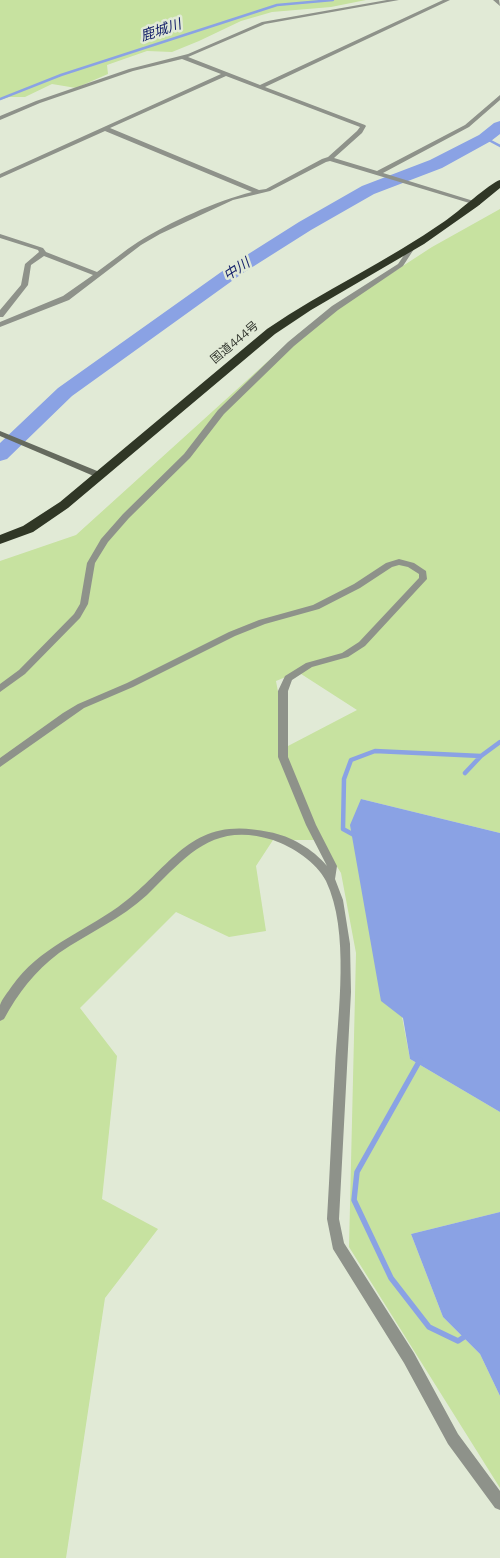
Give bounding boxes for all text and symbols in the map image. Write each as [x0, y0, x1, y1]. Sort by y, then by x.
water label: 鹿城川 [138, 17, 184, 45]
water label: 中川 [221, 255, 253, 285]
street label: 国道444号 [208, 319, 262, 367]

